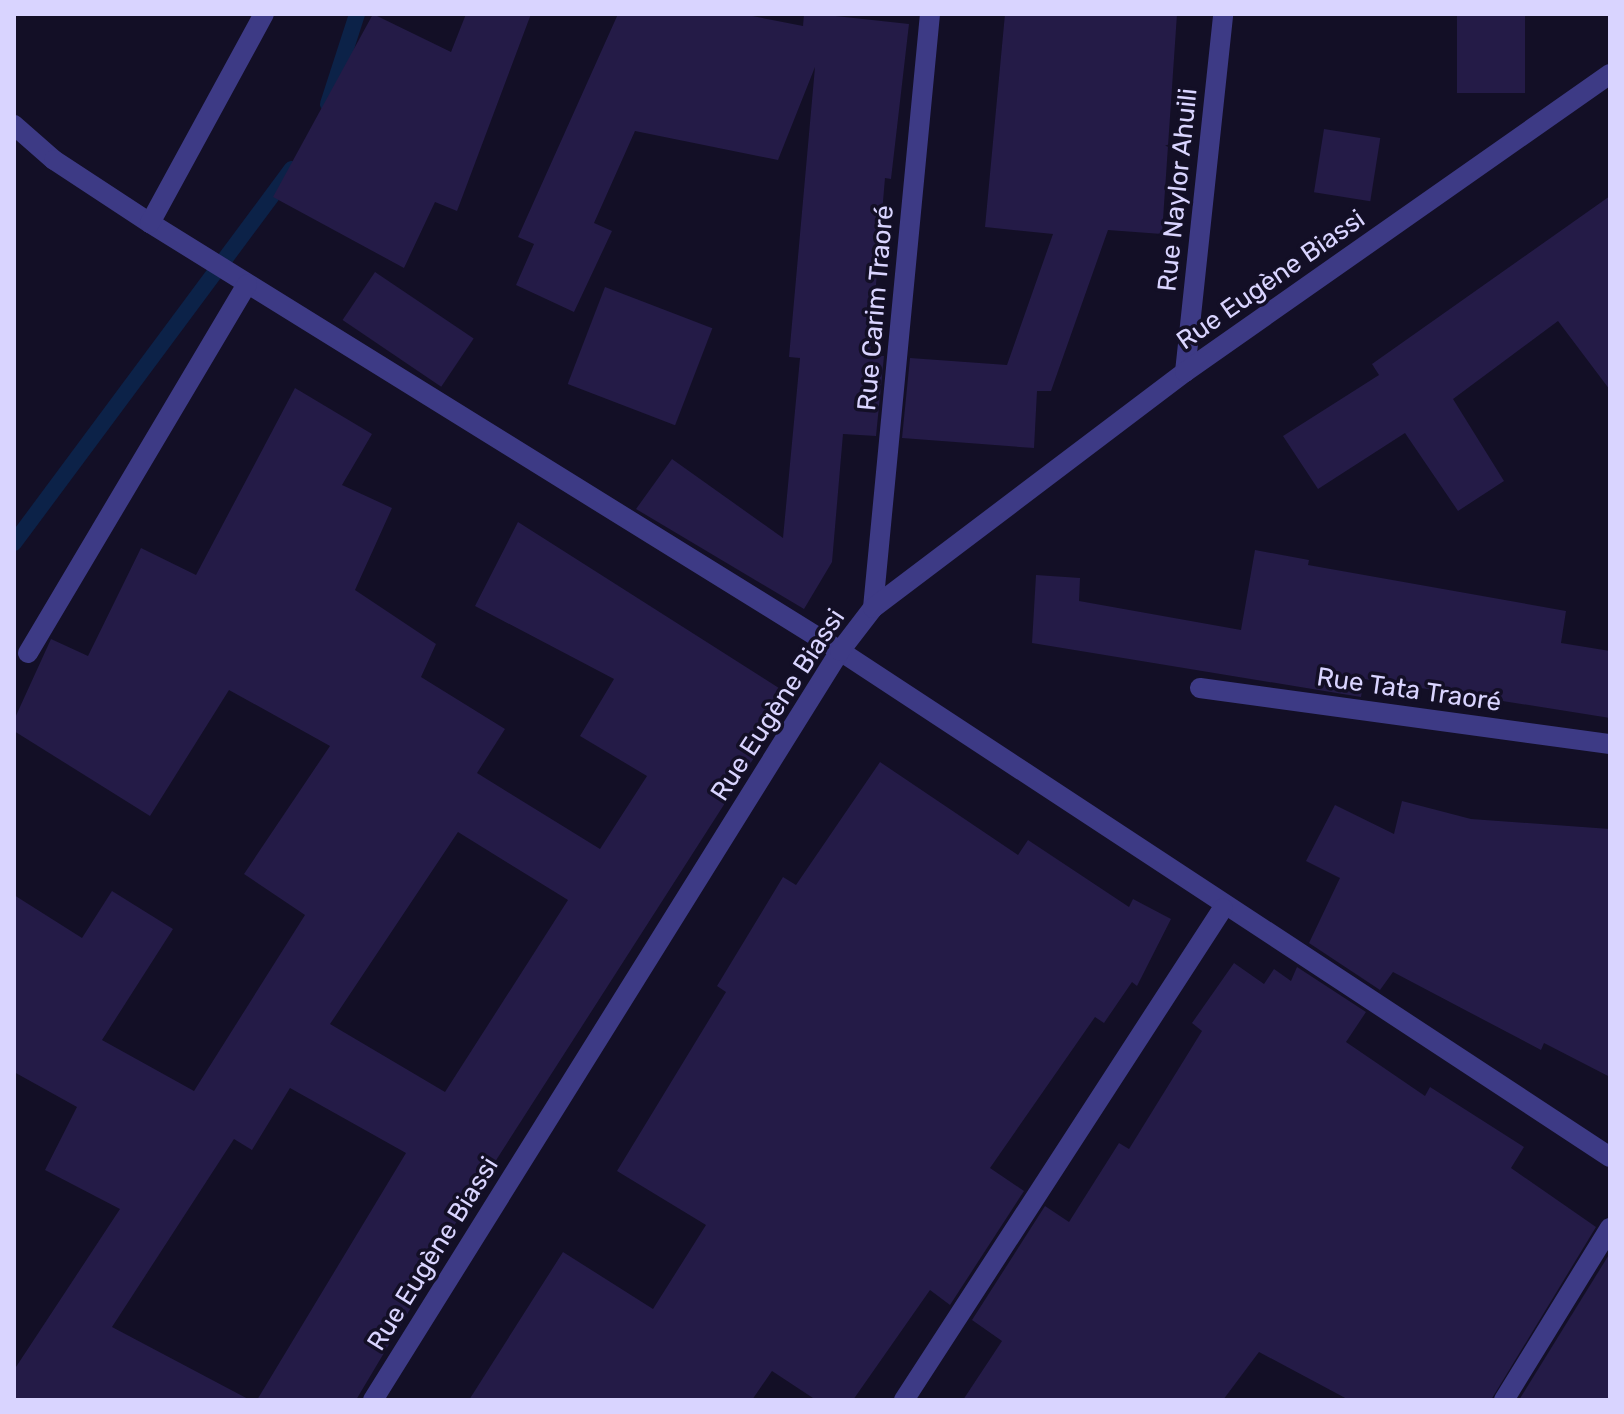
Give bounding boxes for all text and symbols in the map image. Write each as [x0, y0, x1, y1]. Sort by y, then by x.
street label: Rue Naylor Ahuili [1152, 86, 1204, 294]
street label: Rue Eugène Biassi [1171, 203, 1371, 357]
street label: Rue Carim Traoré [851, 204, 901, 412]
street label: Rue Eugène Biassi [704, 603, 852, 807]
street label: Rue Tata Traoré [1314, 662, 1504, 718]
street label: Rue Eugène Biassi [361, 1151, 505, 1357]

